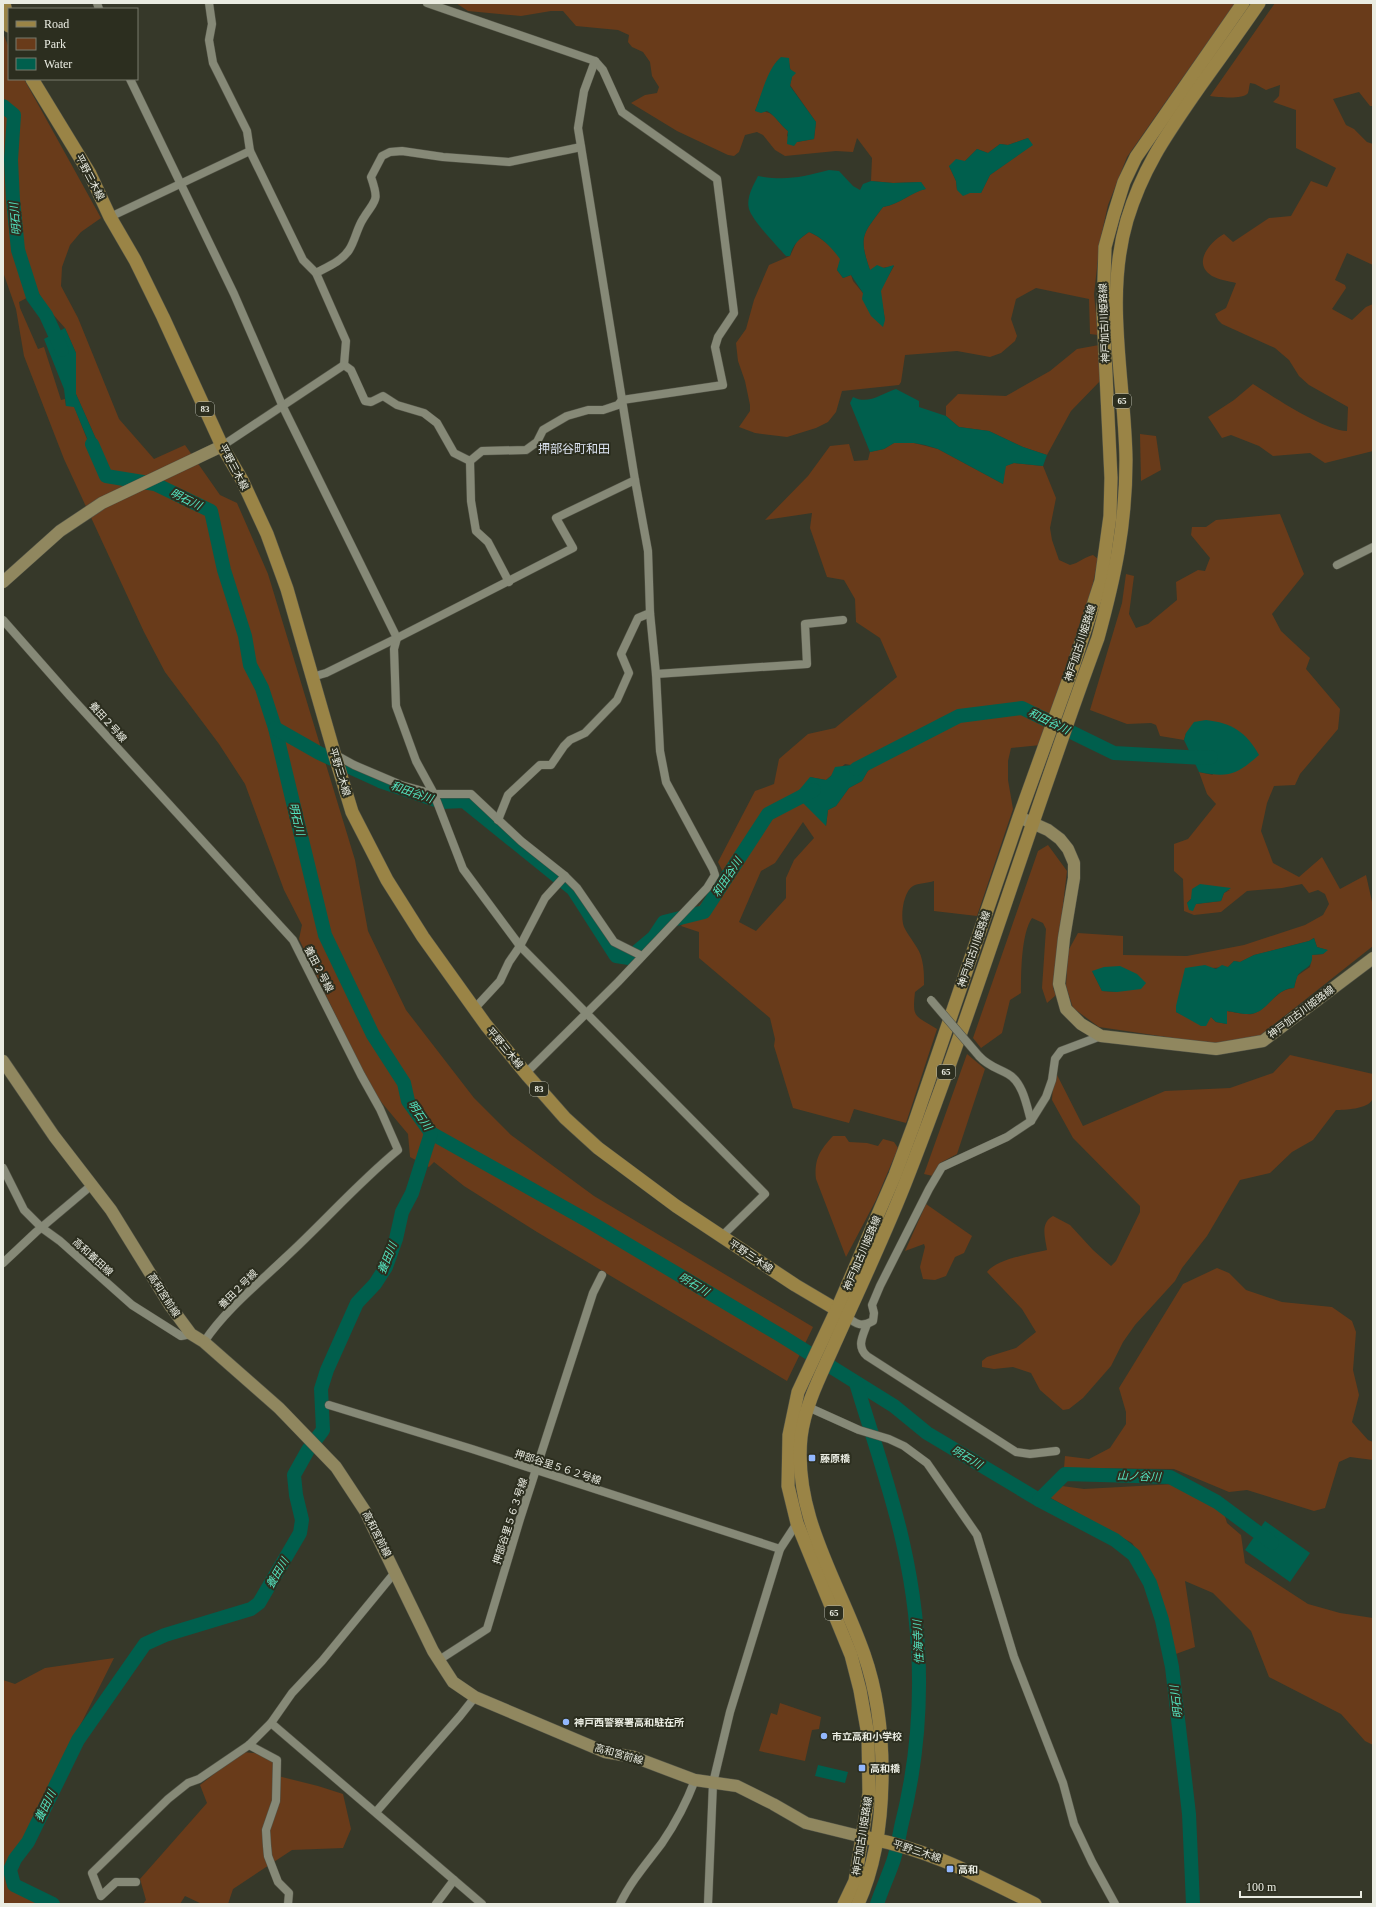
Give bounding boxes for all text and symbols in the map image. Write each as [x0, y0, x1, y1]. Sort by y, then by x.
legend [8, 8, 138, 80]
text: Road [44, 17, 69, 31]
text: Park [44, 37, 66, 51]
text: Water [44, 57, 72, 71]
street label: 平野三木線 [73, 152, 107, 202]
water label: 明石川 [7, 201, 22, 236]
street label: 神戸加古川姫路線 [1097, 283, 1111, 363]
road number: 65 [1113, 394, 1131, 408]
road number: 83 [196, 402, 214, 416]
street label: 平野三木線 [217, 442, 251, 492]
district label: 押部谷町和田 [538, 442, 610, 456]
water label: 明石川 [169, 486, 204, 512]
street label: 神戸加古川姫路線 [1062, 603, 1098, 683]
street label: 養田２号線 [87, 700, 129, 744]
water label: 和田谷川 [1027, 706, 1072, 736]
street label: 平野三木線 [327, 746, 353, 798]
water label: 和田谷川 [389, 779, 436, 805]
water label: 明石川 [287, 802, 307, 837]
water label: 和田谷川 [710, 854, 745, 899]
street label: 神戸加古川姫路線 [956, 909, 992, 989]
street label: 養田２号線 [302, 944, 336, 994]
street label: 神戸加古川姫路線 [1266, 984, 1336, 1040]
street label: 平野三木線 [485, 1025, 525, 1071]
road number: 65 [937, 1065, 955, 1079]
road number: 83 [530, 1082, 548, 1096]
water label: 明石川 [406, 1098, 435, 1133]
street label: 神戸加古川姫路線 [841, 1214, 883, 1292]
street label: 高和養田線 [71, 1236, 115, 1278]
street label: 平野三木線 [727, 1237, 775, 1275]
water label: 養田川 [375, 1240, 399, 1276]
street label: 養田２号線 [216, 1267, 260, 1311]
water label: 明石川 [677, 1270, 712, 1298]
street label: 高和宮前線 [146, 1271, 182, 1319]
water label: 明石川 [950, 1443, 985, 1471]
street label: 押部谷里５６２号線 [514, 1448, 602, 1486]
marker: 藤原橋 [807, 1453, 817, 1463]
place label: 藤原橋 [820, 1453, 850, 1464]
water label: 山ノ谷川 [1117, 1469, 1162, 1483]
street label: 押部谷里５６３号線 [491, 1477, 529, 1565]
street label: 高和宮前線 [361, 1509, 393, 1559]
water label: 養田川 [264, 1555, 291, 1590]
road number: 65 [825, 1606, 843, 1620]
water label: 性海寺川 [911, 1619, 925, 1664]
water label: 明石川 [1168, 1684, 1184, 1719]
marker: 神戸西警察署高和駐在所 [561, 1717, 571, 1727]
place label: 神戸西警察署高和駐在所 [574, 1717, 684, 1728]
marker: 市立高和小学校 [819, 1731, 829, 1741]
place label: 市立高和小学校 [832, 1731, 902, 1742]
street label: 高和宮前線 [593, 1742, 645, 1766]
marker: 高和橋 [857, 1763, 867, 1773]
place label: 高和橋 [870, 1763, 900, 1774]
water label: 養田川 [32, 1788, 58, 1823]
street label: 神戸加古川姫路線 [850, 1796, 874, 1876]
street label: 平野三木線 [892, 1838, 942, 1864]
marker: 高和 [945, 1864, 955, 1874]
place label: 高和 [958, 1864, 978, 1875]
scale bar [1240, 1873, 1361, 1899]
text: 100 m [1246, 1880, 1277, 1894]

